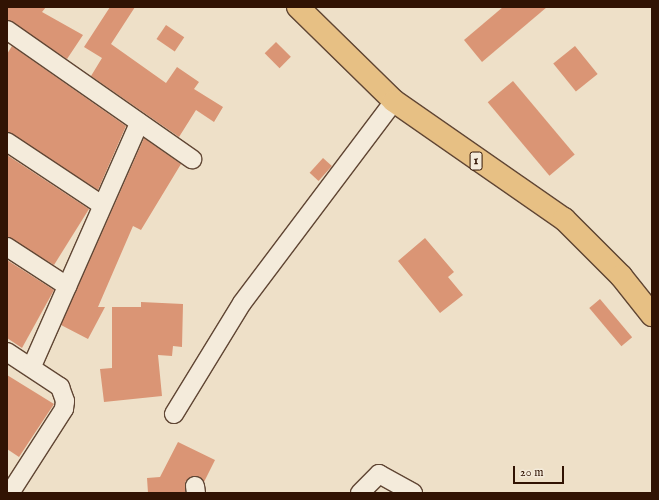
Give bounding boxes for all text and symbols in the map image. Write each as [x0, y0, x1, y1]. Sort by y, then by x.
road number: 1 [469, 150, 483, 172]
scale bar [515, 458, 566, 484]
text: 20 m [520, 465, 543, 480]

